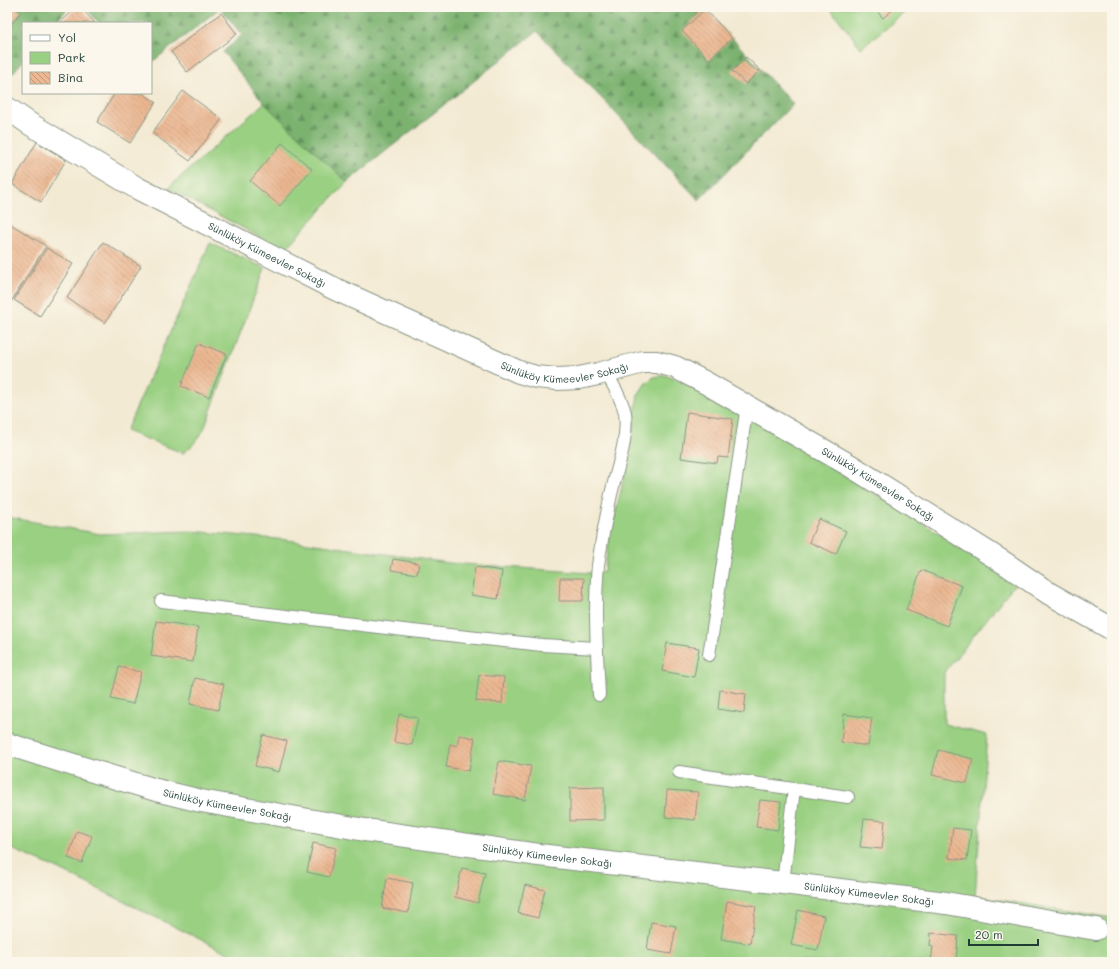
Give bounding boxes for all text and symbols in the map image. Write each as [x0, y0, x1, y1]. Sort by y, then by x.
legend [22, 22, 152, 94]
text: Yol [58, 29, 76, 45]
text: Park [58, 49, 85, 65]
text: Bina [58, 69, 83, 85]
street label: Sünlüköy Kümeevler Sokağı [206, 219, 329, 290]
street label: Sünlüköy Kümeevler Sokağı [500, 356, 630, 370]
text: Sünlüköy Kümeevler Sokağı [499, 358, 630, 386]
street label: Sünlüköy Kümeevler Sokağı [819, 444, 938, 524]
street label: Sünlüköy Kümeevler Sokağı [162, 785, 293, 824]
street label: Sünlüköy Kümeevler Sokağı [482, 840, 613, 870]
street label: Sünlüköy Kümeevler Sokağı [803, 879, 935, 908]
scale bar [969, 921, 1038, 947]
text: 20 m [975, 926, 1003, 942]

